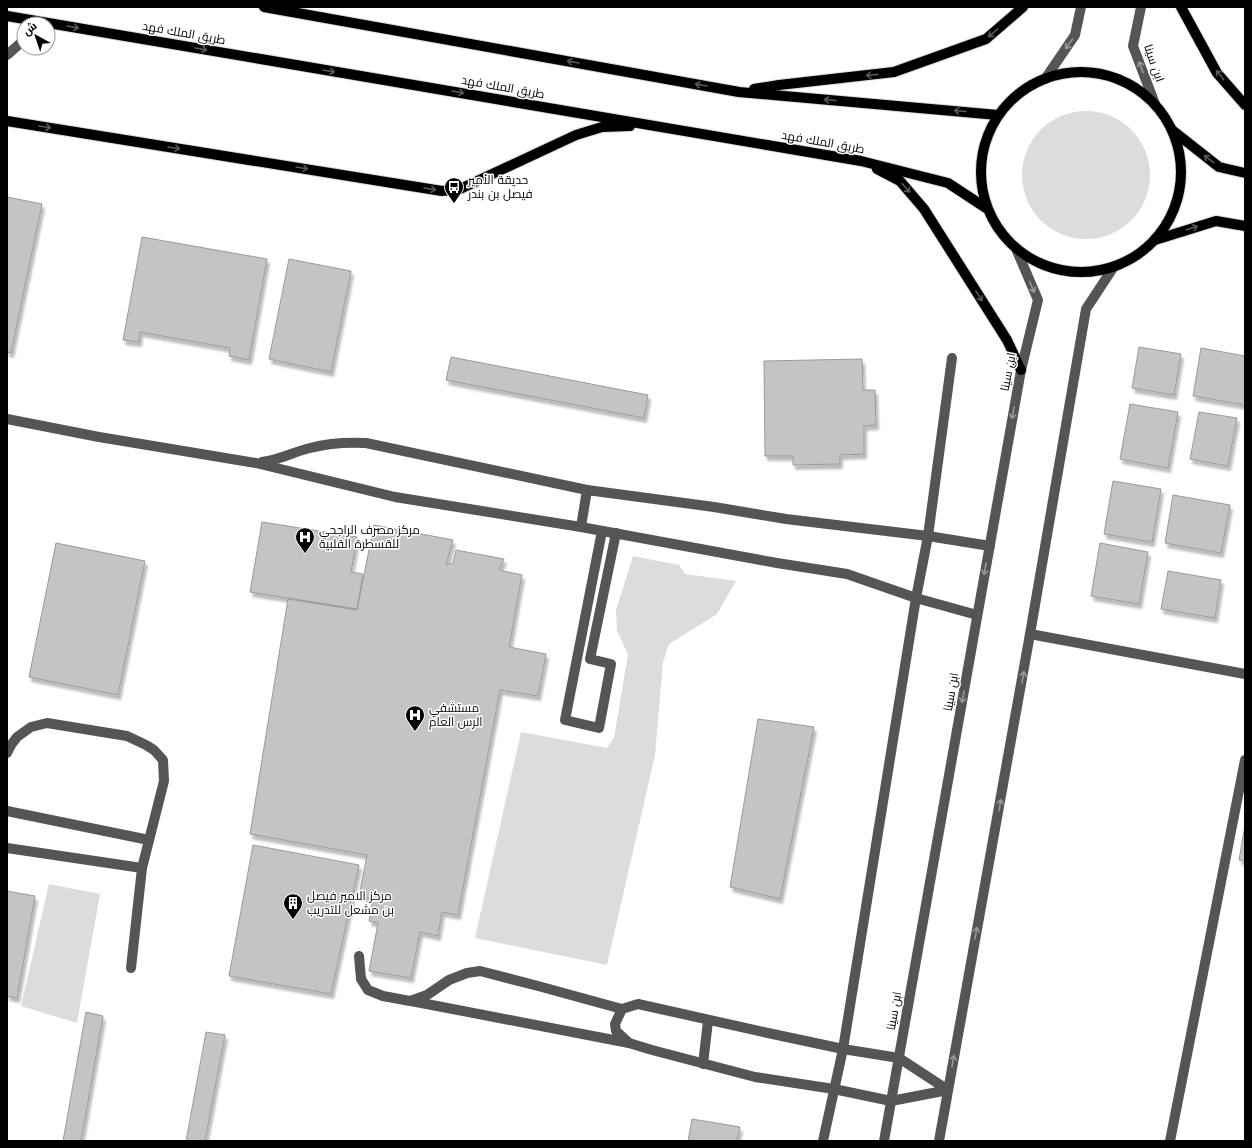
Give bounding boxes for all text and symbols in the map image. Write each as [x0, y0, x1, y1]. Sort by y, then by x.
north arrow [16, 16, 56, 56]
street label: طريق الملك فهد [141, 17, 227, 49]
text: ش [19, 18, 40, 39]
one-way arrow [66, 23, 79, 31]
one-way arrow [988, 28, 999, 37]
one-way arrow [1065, 38, 1073, 49]
street label: ابن سينا [1139, 42, 1169, 84]
one-way arrow [194, 45, 207, 53]
one-way arrow [567, 58, 580, 66]
one-way arrow [1137, 62, 1145, 74]
one-way arrow [322, 67, 335, 75]
one-way arrow [1216, 70, 1224, 81]
street label: طريق الملك فهد [460, 71, 546, 103]
one-way arrow [866, 71, 879, 79]
one-way arrow [695, 81, 708, 89]
one-way arrow [451, 89, 464, 97]
one-way arrow [824, 96, 837, 103]
one-way arrow [954, 108, 967, 115]
one-way arrow [39, 123, 52, 131]
street label: طريق الملك فهد [780, 126, 866, 158]
one-way arrow [167, 144, 180, 152]
one-way arrow [1204, 155, 1215, 163]
one-way arrow [295, 165, 308, 173]
place label: حديقة الأمير فيصل بن بندر [467, 171, 533, 203]
bus stop icon: حديقة الأمير فيصل بن بندر [443, 176, 465, 204]
one-way arrow [902, 183, 911, 194]
one-way arrow [424, 185, 437, 193]
one-way arrow [1185, 224, 1197, 232]
one-way arrow [1029, 281, 1037, 293]
one-way arrow [975, 290, 983, 301]
street label: ابن سينا [995, 351, 1021, 393]
one-way arrow [1009, 406, 1017, 419]
place label: مركز مصرف الراجحي للقسطرة القلبية [319, 521, 420, 553]
hospital icon: مركز مصرف الراجحي للقسطرة القلبية [294, 526, 316, 554]
one-way arrow [981, 562, 989, 575]
street label: ابن سينا [939, 671, 963, 713]
one-way arrow [1019, 671, 1027, 684]
one-way arrow [959, 690, 967, 703]
place label: مستشفي الرس العام [429, 699, 482, 731]
hospital icon: مستشفي الرس العام [404, 704, 426, 732]
one-way arrow [996, 799, 1004, 812]
place label: مركز الامير فيصل بن مشعل للتدريب [307, 887, 394, 919]
building icon: مركز الامير فيصل بن مشعل للتدريب [282, 892, 304, 920]
one-way arrow [973, 927, 981, 940]
street label: ابن سينا [882, 990, 906, 1032]
one-way arrow [950, 1055, 958, 1068]

